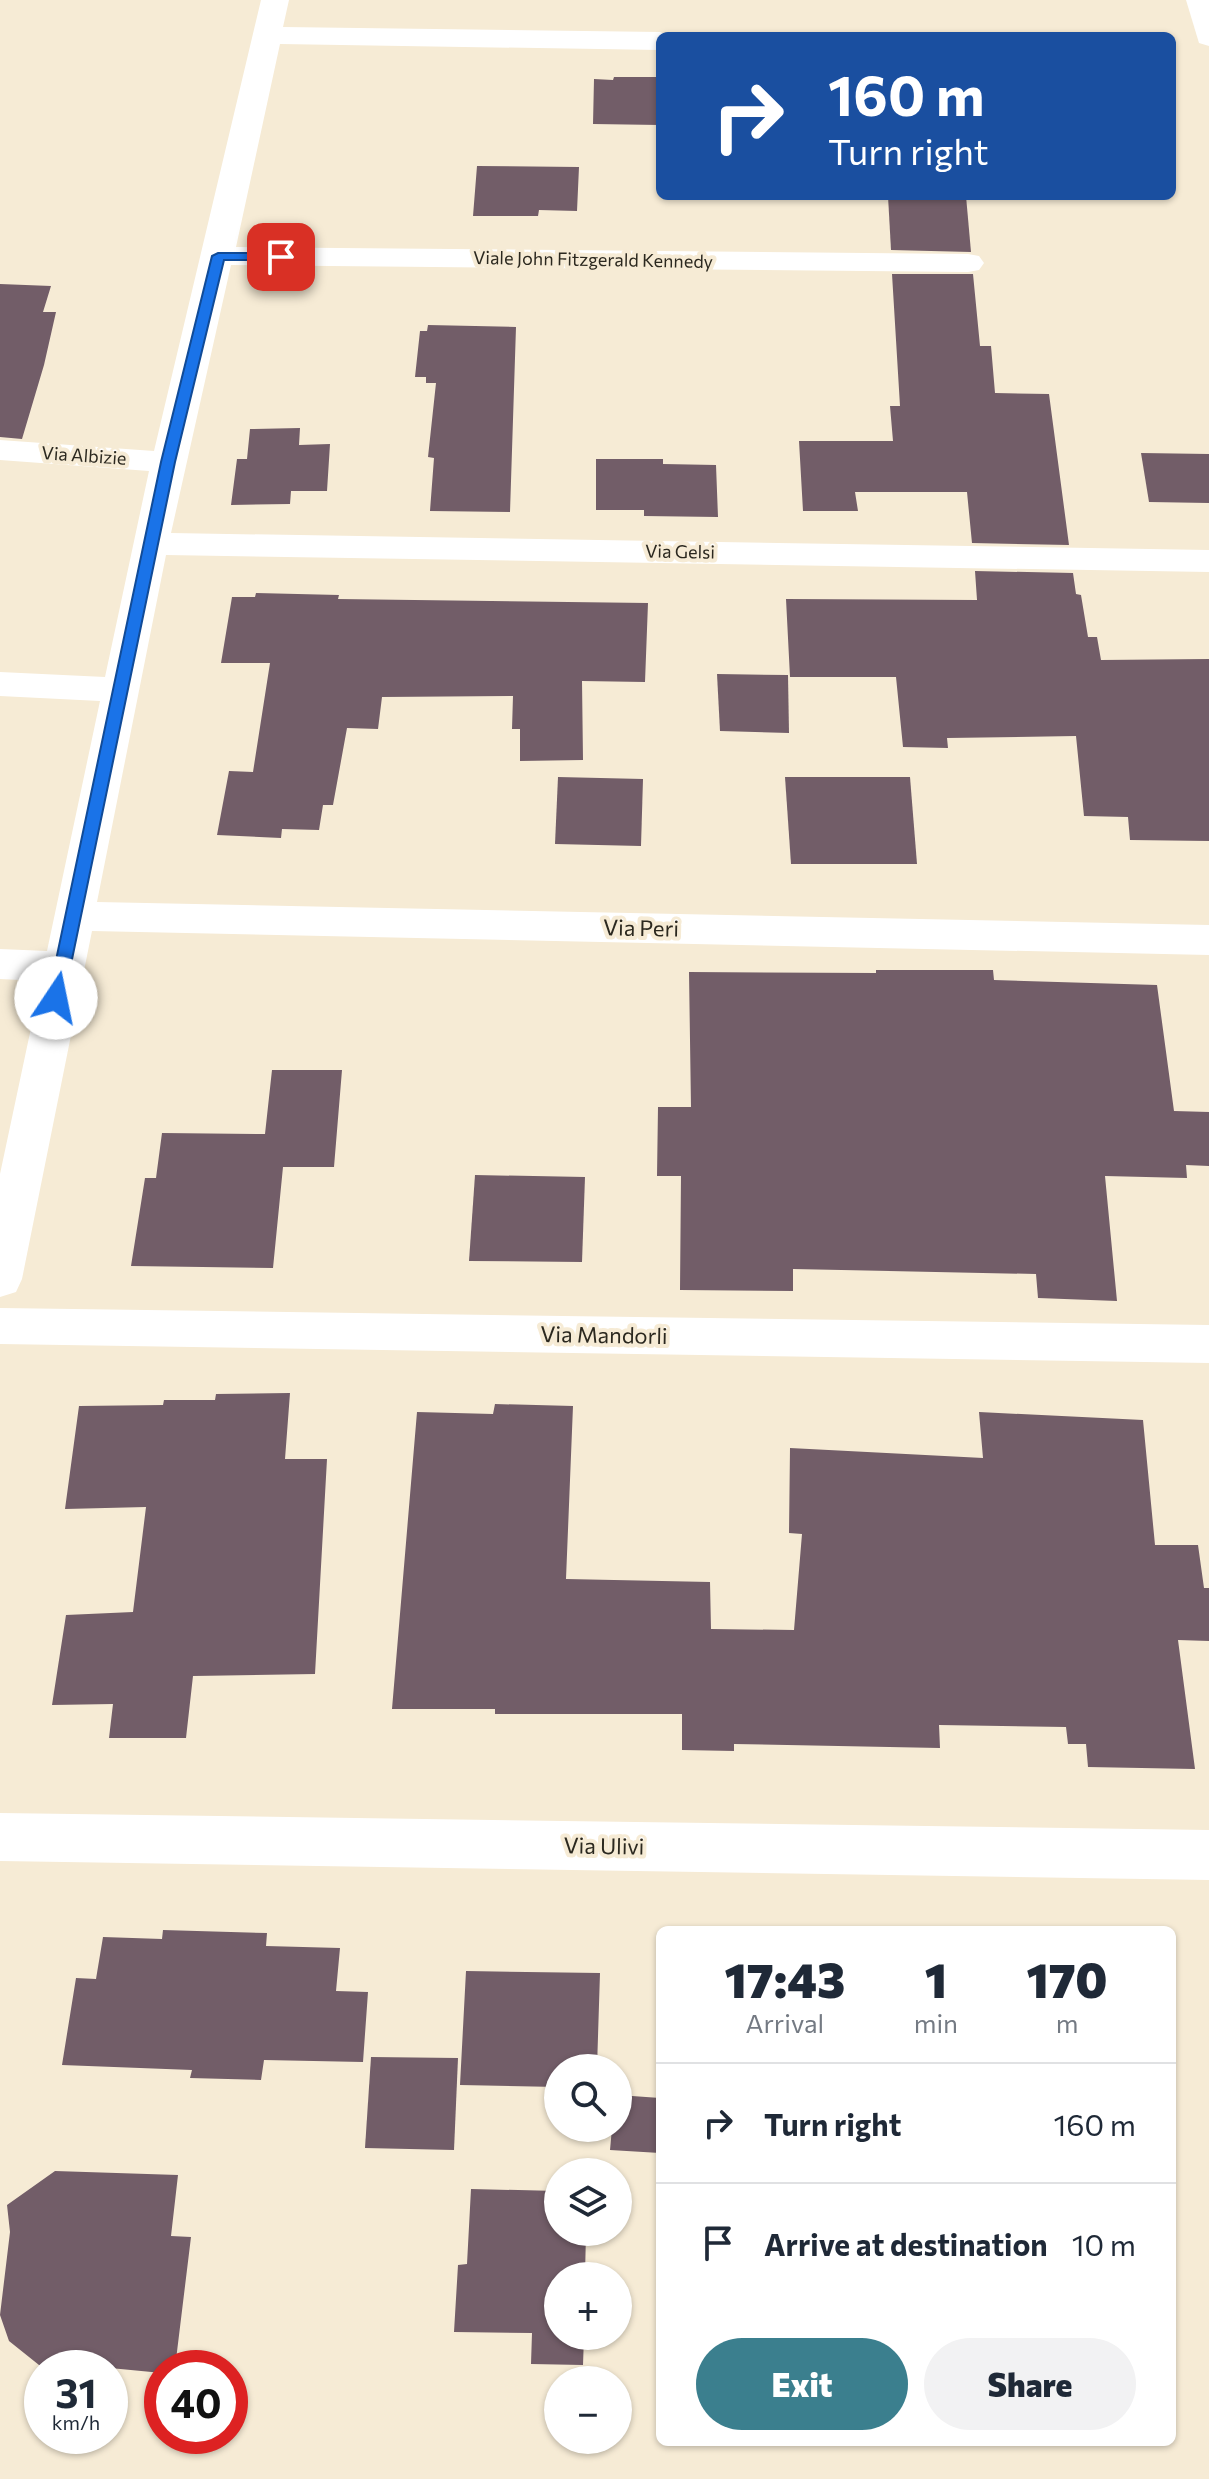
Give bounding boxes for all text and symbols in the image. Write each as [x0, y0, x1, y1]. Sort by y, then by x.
text: 160 m [828, 59, 985, 128]
icon: right [696, 64, 800, 168]
text: Turn right [828, 128, 989, 172]
pin [247, 223, 315, 291]
icon: arrive [259, 235, 303, 279]
street label: Viale John Fitzgerald Kennedy [473, 246, 713, 272]
street label: Via Albizie [41, 441, 127, 469]
street label: Via Gelsi [645, 539, 715, 563]
street label: Via Peri [603, 913, 679, 942]
position arrow [14, 956, 98, 1040]
street label: Via Mandorli [540, 1320, 668, 1349]
street label: Via Ulivi [563, 1831, 645, 1860]
text: 17:43 [724, 1949, 845, 2008]
text: 1 [925, 1949, 947, 2008]
text: 170 [1026, 1949, 1108, 2008]
text: Arrival [746, 2007, 824, 2038]
text: min [914, 2007, 958, 2038]
text: m [1056, 2007, 1078, 2038]
map controls [544, 2054, 632, 2454]
button: search [544, 2054, 632, 2142]
icon: right [696, 2101, 740, 2145]
text: Turn right [764, 2105, 901, 2142]
text: 160 m [1053, 2105, 1136, 2142]
button: layers [544, 2158, 632, 2246]
icon: arrive [696, 2221, 740, 2265]
text: Arrive at destination [764, 2225, 1048, 2262]
text: 10 m [1072, 2225, 1136, 2262]
button: + [544, 2262, 632, 2350]
button: Exit [696, 2338, 908, 2430]
button: Share [924, 2338, 1136, 2430]
speed limit sign: 40 [144, 2350, 248, 2454]
button: − [544, 2366, 632, 2454]
text: 31 [55, 2367, 97, 2416]
text: km/h [52, 2410, 100, 2434]

